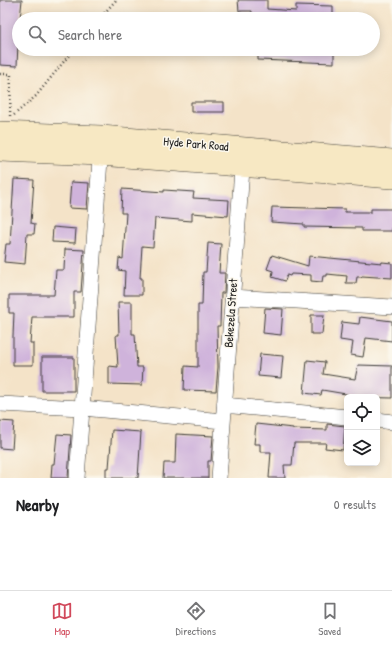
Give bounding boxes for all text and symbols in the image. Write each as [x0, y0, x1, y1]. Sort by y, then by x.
search box [12, 12, 380, 56]
icon: search [26, 23, 48, 45]
text: Search here [58, 24, 122, 45]
street label: Hyde Park Road [163, 132, 230, 155]
street label: Bekezela Street [220, 277, 241, 348]
map controls [344, 394, 380, 466]
button: locate [344, 394, 380, 430]
button: layers [344, 430, 380, 466]
text: Nearby [16, 493, 59, 516]
text: 0 results [334, 495, 376, 513]
tab: Map [51, 600, 73, 638]
tab: Directions [176, 600, 216, 638]
tab: Saved [318, 600, 341, 638]

